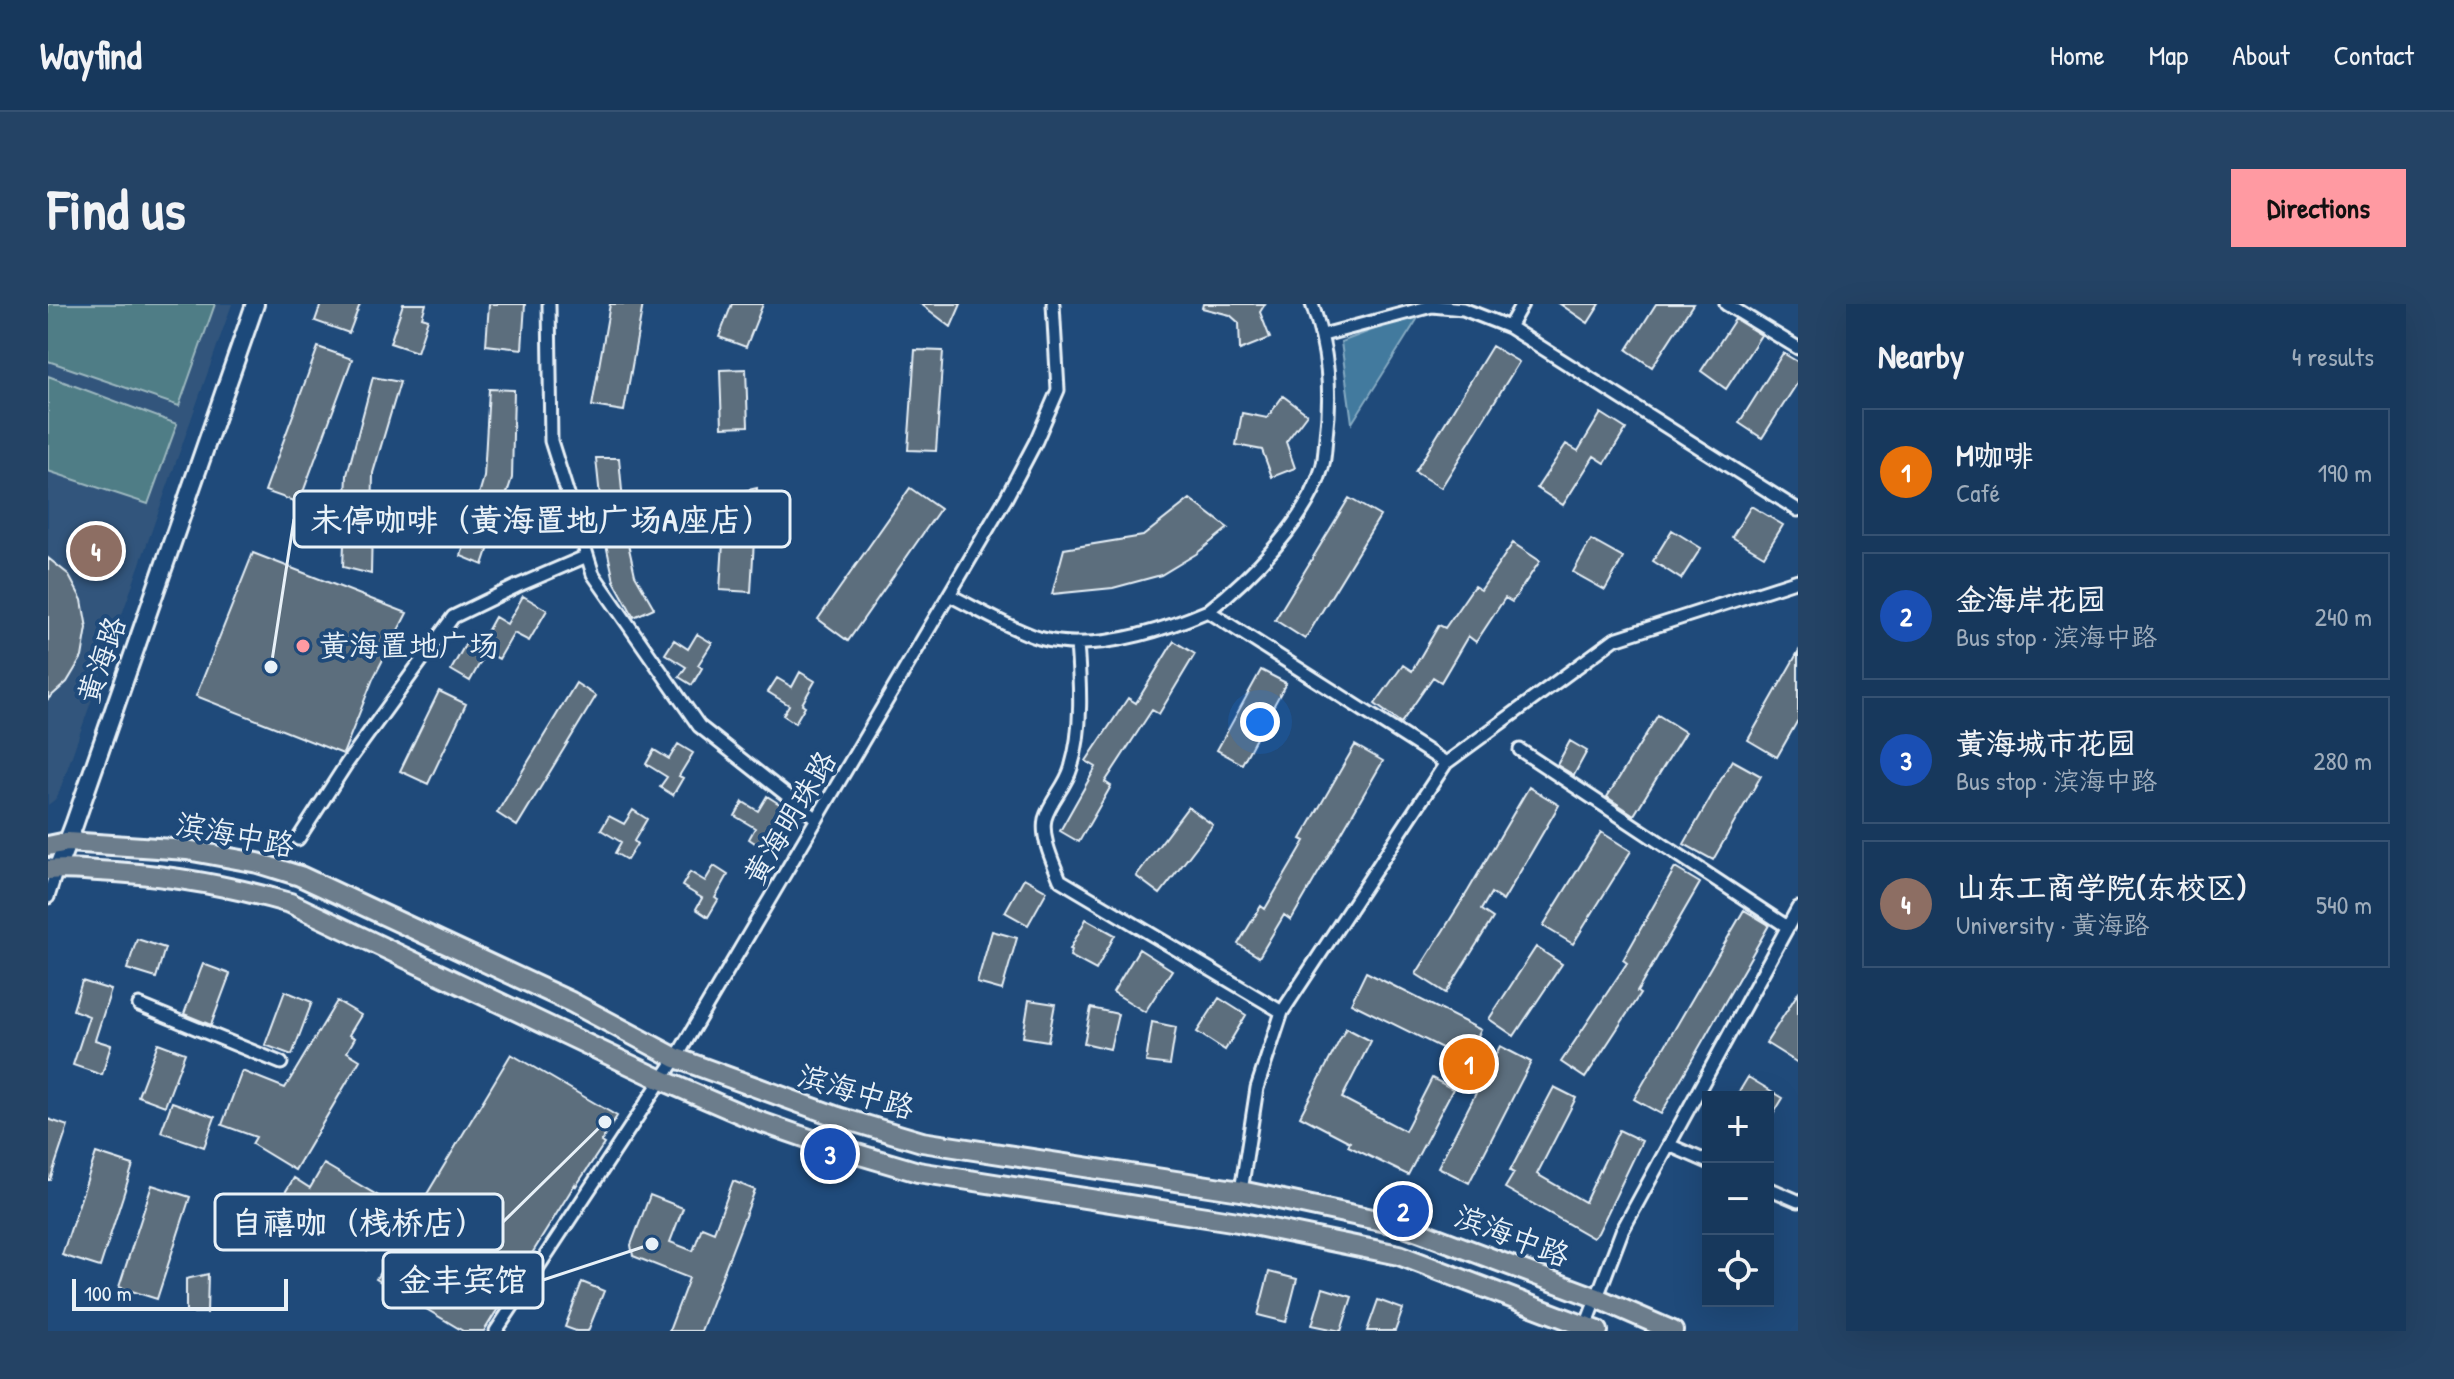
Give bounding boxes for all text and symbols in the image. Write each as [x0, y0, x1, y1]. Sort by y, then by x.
text: Wayfind [40, 29, 142, 81]
text: Home [2050, 36, 2105, 74]
text: Map [2149, 36, 2188, 74]
text: About [2232, 36, 2290, 74]
text: Contact [2334, 36, 2414, 74]
button: Directions [2231, 169, 2406, 247]
text: Find us [48, 171, 186, 246]
text: Nearby [1878, 333, 1964, 379]
text: 4 results [2292, 339, 2374, 374]
text: M咖啡 [1956, 435, 2034, 475]
text: 1 [1901, 455, 1911, 490]
text: 190 m [2318, 455, 2372, 490]
text: Café [1956, 475, 2000, 510]
callout: 未停咖啡（黄海置地广场A座店） [294, 491, 790, 547]
text: 未停咖啡（黄海置地广场A座店） [310, 498, 774, 541]
pin: 4 [70, 521, 122, 581]
text: 金海岸花园 [1956, 579, 2106, 619]
text: 2 [1900, 599, 1912, 634]
text: 240 m [2315, 599, 2372, 634]
street label: 黄海路 [67, 611, 135, 709]
text: Bus stop · 滨海中路 [1956, 619, 2157, 654]
place label: 黄海置地广场 [319, 625, 499, 665]
marker: 黄海置地广场 [294, 637, 312, 655]
your location [1240, 702, 1280, 742]
text: 黄海城市花园 [1956, 723, 2136, 763]
street label: 黄海明珠路 [733, 743, 845, 892]
text: 3 [1900, 743, 1912, 778]
text: 280 m [2313, 743, 2372, 778]
text: Bus stop · 滨海中路 [1956, 763, 2157, 798]
street label: 滨海中路 [172, 803, 298, 865]
text: 山东工商学院(东校区) [1956, 867, 2247, 907]
text: 4 [1901, 887, 1911, 922]
text: 540 m [2316, 887, 2372, 922]
text: University · 黄海路 [1956, 907, 2150, 942]
pin: 1 [1443, 1034, 1495, 1094]
street label: 滨海中路 [793, 1054, 920, 1128]
map controls [1702, 1091, 1774, 1307]
button: + [1702, 1091, 1774, 1163]
pin: 3 [804, 1124, 856, 1184]
button: − [1702, 1163, 1774, 1235]
pin: 2 [1377, 1181, 1429, 1241]
callout: 自禧咖（栈桥店） [215, 1194, 503, 1250]
street label: 滨海中路 [1449, 1195, 1576, 1275]
text: 自禧咖（栈桥店） [231, 1201, 487, 1244]
button: locate [1702, 1235, 1774, 1307]
callout: 金丰宾馆 [383, 1252, 543, 1308]
text: 金丰宾馆 [399, 1258, 527, 1301]
scale bar [72, 1275, 288, 1311]
text: 100 m [84, 1278, 132, 1308]

